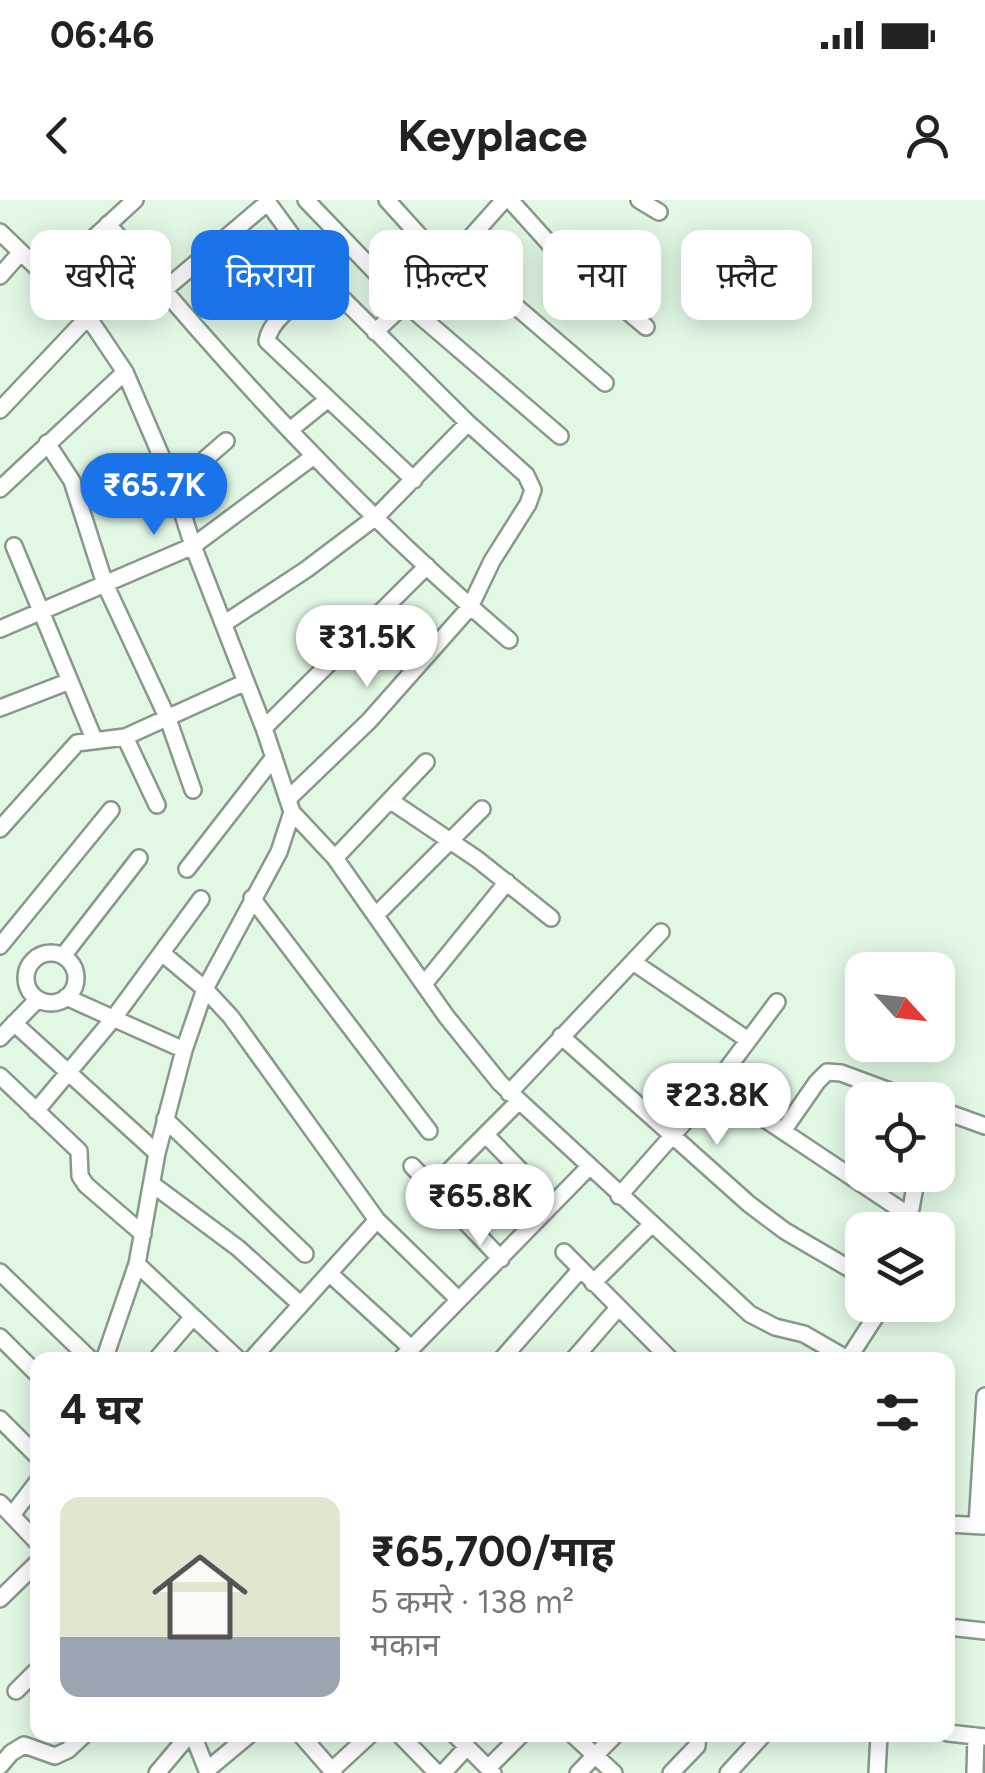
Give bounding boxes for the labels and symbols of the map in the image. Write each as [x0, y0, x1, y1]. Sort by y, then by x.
pin: ₹65.7K [73, 453, 235, 538]
pin: ₹31.5K [286, 605, 448, 690]
north arrow [845, 952, 955, 1062]
pin: ₹23.8K [636, 1063, 798, 1148]
pin: ₹65.8K [399, 1164, 561, 1249]

